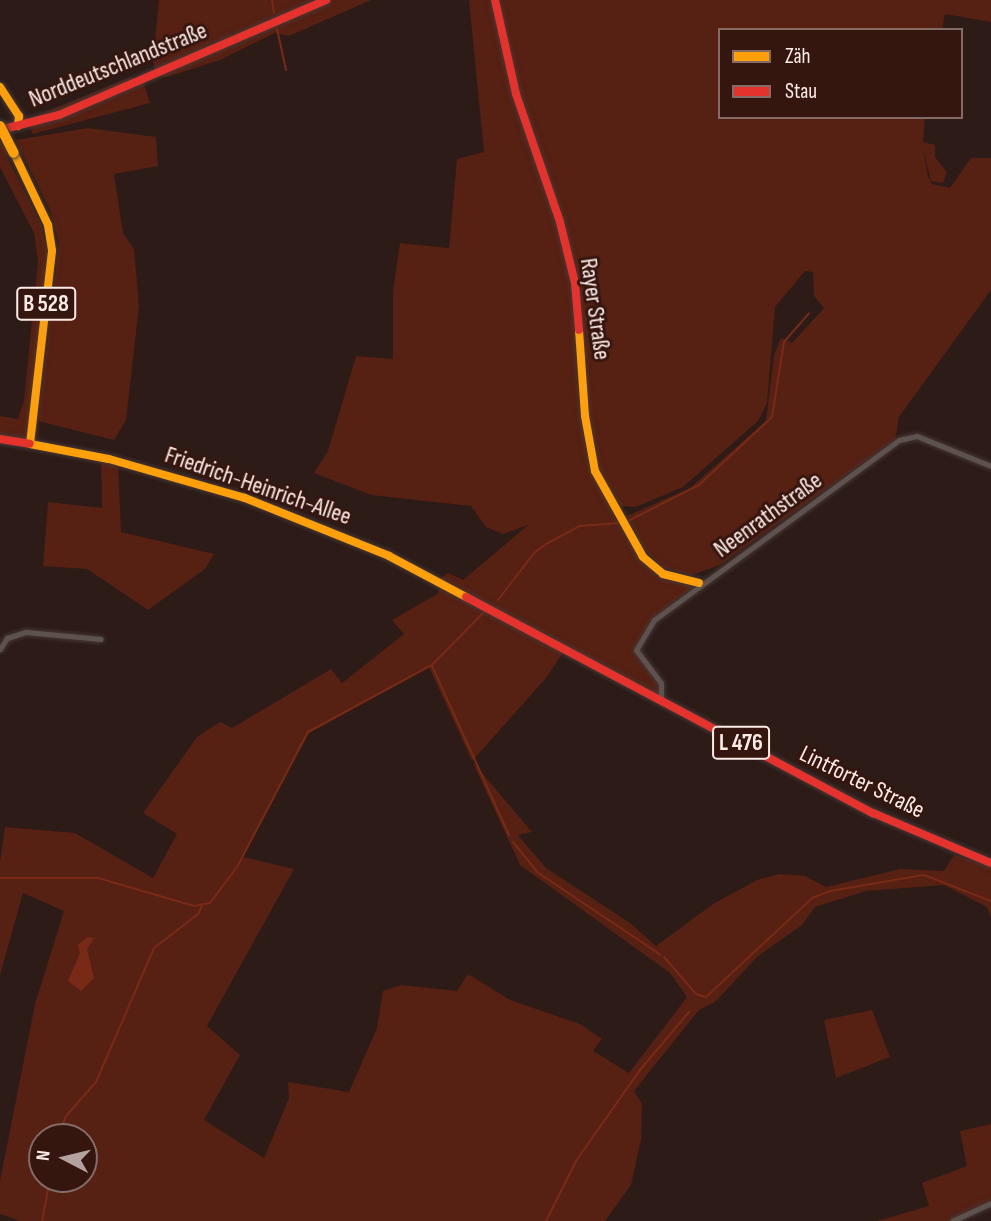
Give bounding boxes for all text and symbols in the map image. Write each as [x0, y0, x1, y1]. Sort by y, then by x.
street label: Norddeutschlandstraße [25, 16, 211, 114]
legend [718, 28, 963, 119]
text: Zäh [785, 44, 811, 69]
text: Stau [785, 79, 817, 104]
street label: Rayer Straße [574, 256, 616, 362]
road number: B 528 [14, 284, 78, 324]
street label: Friedrich-Heinrich-Allee [161, 441, 355, 531]
street label: Neenrathstraße [708, 466, 828, 564]
road number: L 476 [711, 723, 771, 762]
street label: Lintforter Straße [795, 739, 929, 825]
north arrow [28, 1123, 98, 1193]
text: N [32, 1149, 56, 1162]

